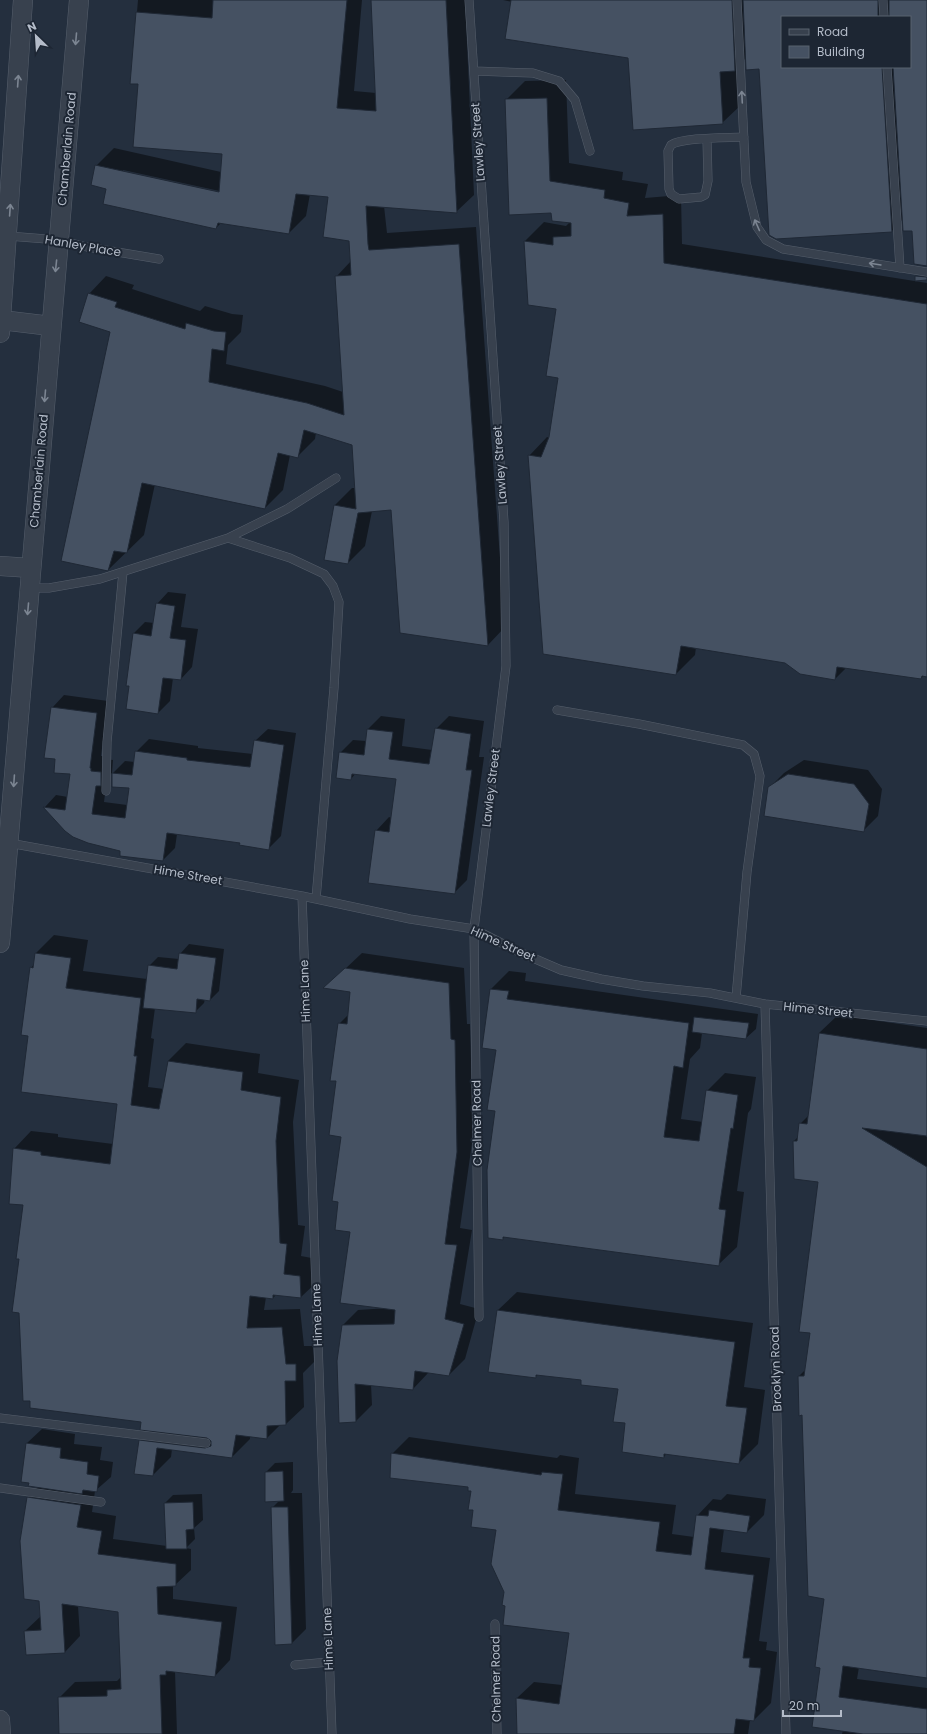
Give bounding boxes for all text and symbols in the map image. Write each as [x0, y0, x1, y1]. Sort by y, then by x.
north arrow [16, 16, 56, 56]
legend [781, 16, 911, 68]
text: N [25, 18, 39, 36]
text: Road [817, 23, 848, 40]
one-way arrow [72, 32, 79, 45]
text: Building [817, 43, 865, 60]
one-way arrow [14, 75, 22, 88]
one-way arrow [738, 91, 745, 104]
street label: Chamberlain Road [53, 92, 80, 206]
street label: Lawley Street [466, 102, 489, 182]
one-way arrow [6, 204, 13, 217]
one-way arrow [753, 219, 760, 231]
street label: Hanley Place [44, 230, 123, 261]
one-way arrow [53, 259, 60, 272]
one-way arrow [869, 260, 882, 268]
one-way arrow [41, 389, 48, 402]
street label: Chamberlain Road [25, 414, 52, 528]
street label: Lawley Street [488, 425, 511, 505]
one-way arrow [24, 602, 31, 615]
street label: Lawley Street [477, 748, 504, 828]
one-way arrow [11, 774, 18, 787]
street label: Hime Street [152, 860, 224, 889]
street label: Hime Street [468, 922, 538, 965]
street label: Hime Lane [295, 959, 314, 1023]
street label: Hime Street [783, 997, 853, 1022]
street label: Chelmer Road [467, 1080, 486, 1166]
street label: Hime Lane [307, 1283, 326, 1347]
street label: Brooklyn Road [766, 1326, 785, 1412]
street label: Hime Lane [318, 1607, 337, 1671]
street label: Chelmer Road [486, 1636, 505, 1722]
scale bar [783, 1692, 841, 1718]
text: 20 m [789, 1697, 819, 1714]

